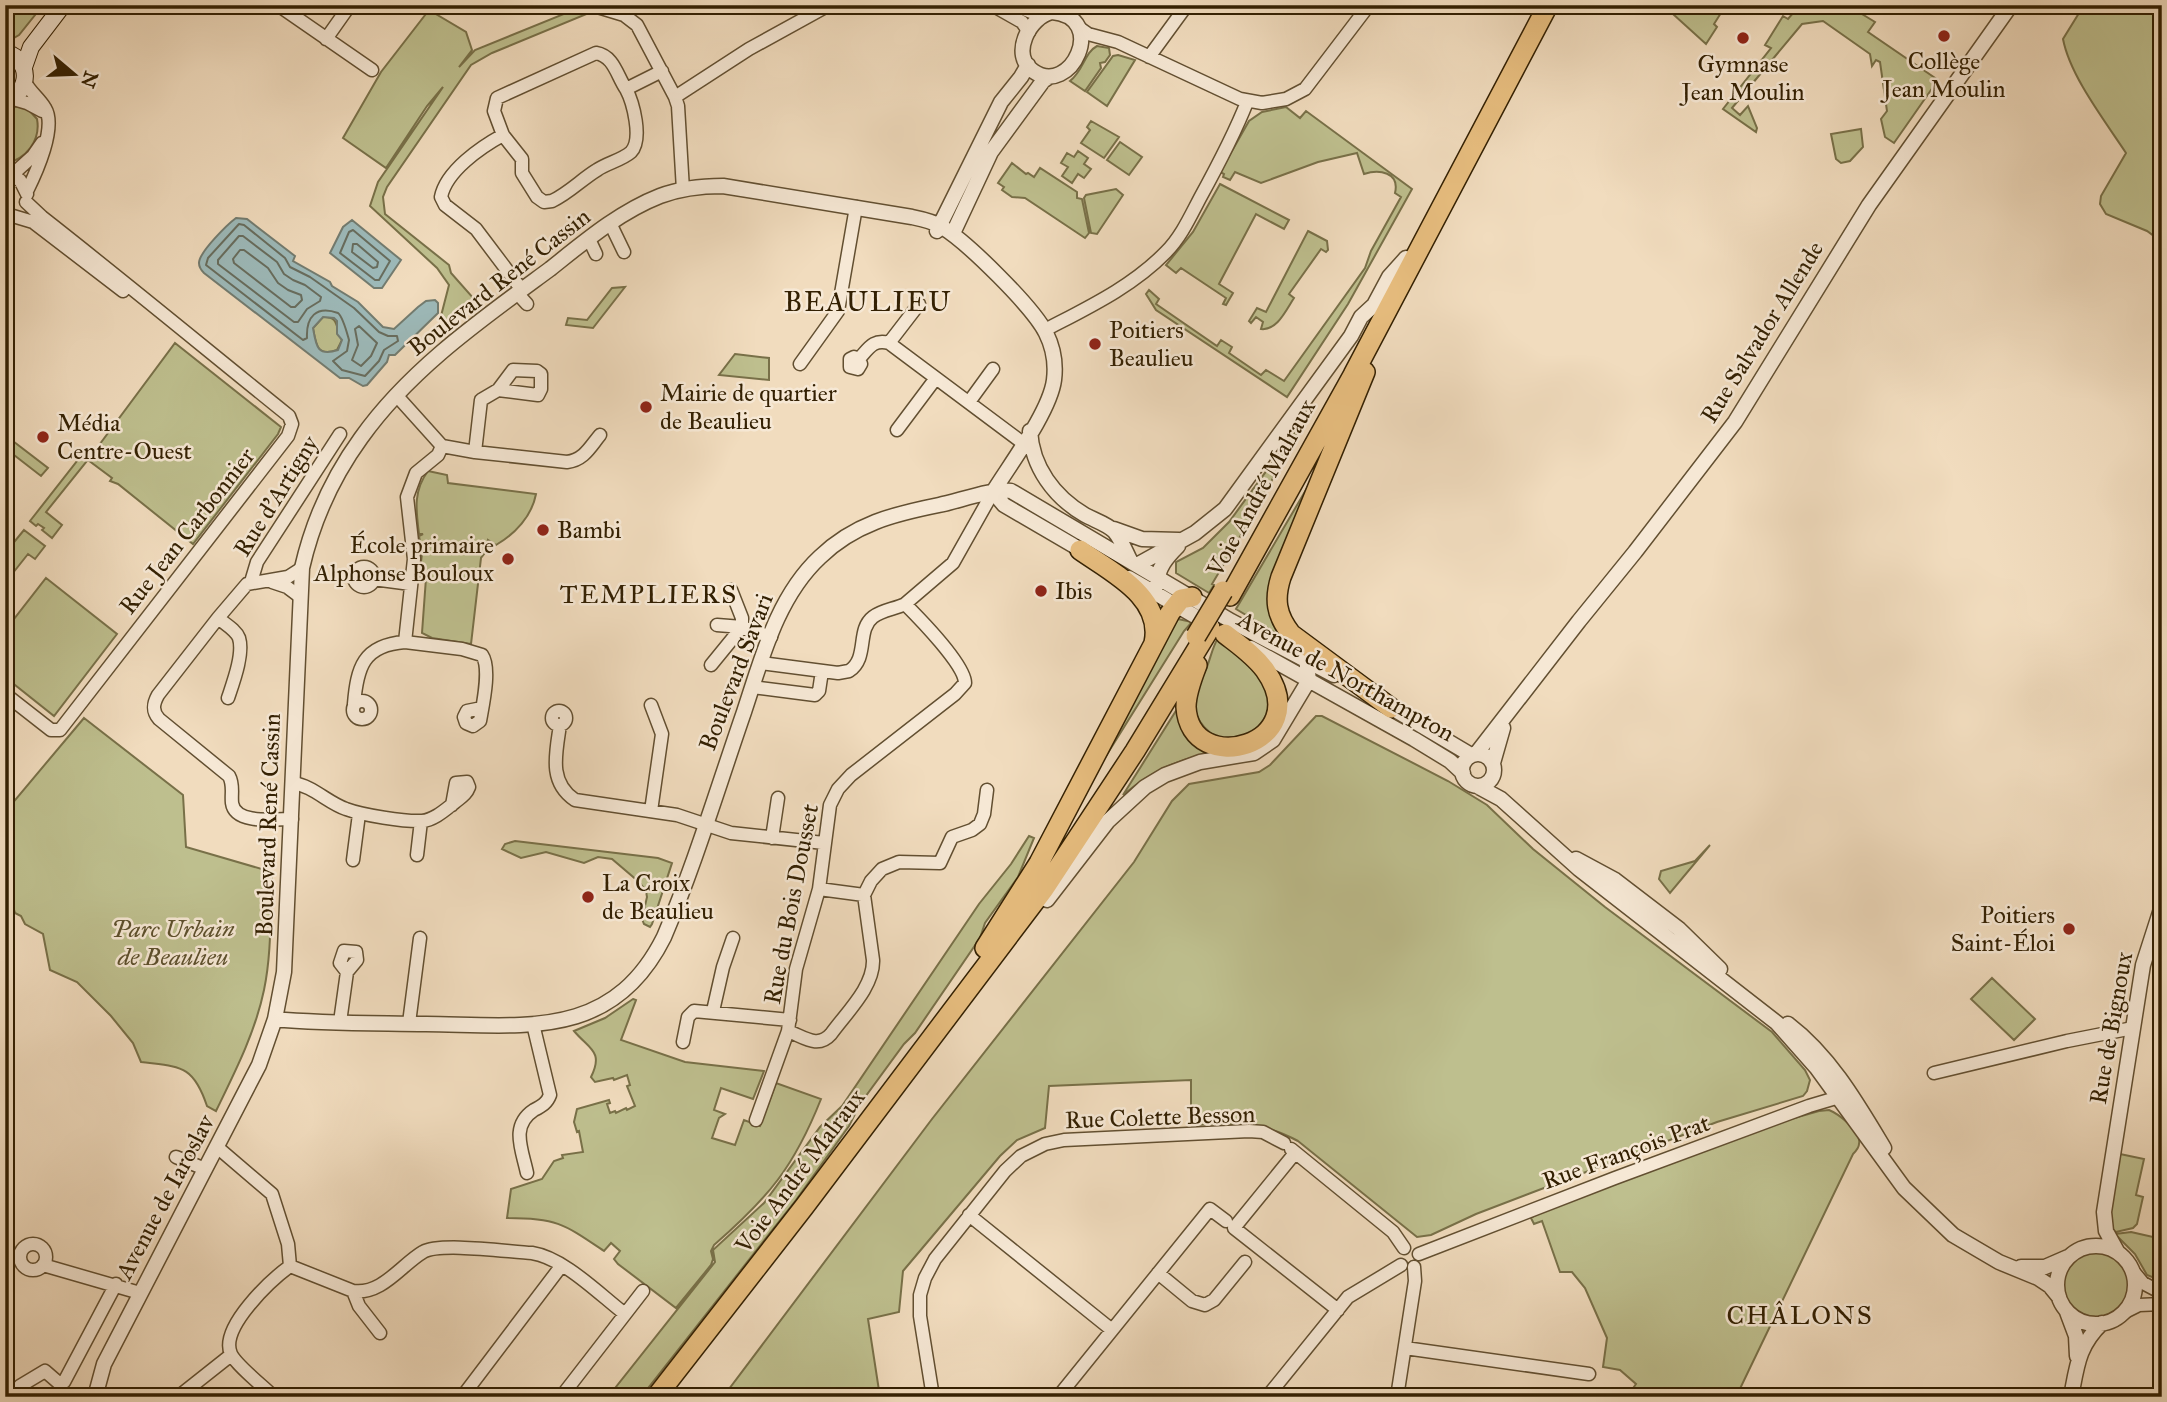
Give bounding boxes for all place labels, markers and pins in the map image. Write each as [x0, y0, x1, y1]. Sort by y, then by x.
marker: Collège Jean Moulin [1936, 28, 1952, 44]
marker: Gymnase Jean Moulin [1735, 30, 1751, 46]
place label: Collège Jean Moulin [1879, 46, 2006, 104]
place label: Gymnase Jean Moulin [1678, 49, 1805, 107]
place label: Poitiers Beaulieu [1109, 315, 1194, 373]
marker: Poitiers Beaulieu [1087, 336, 1103, 352]
place label: Mairie de quartier de Beaulieu [660, 378, 837, 436]
marker: Mairie de quartier de Beaulieu [638, 399, 654, 415]
place label: Média Centre-Ouest [57, 408, 192, 466]
marker: Média Centre-Ouest [35, 429, 51, 445]
place label: Bambi [557, 515, 622, 545]
marker: Bambi [535, 522, 551, 538]
place label: École primaire Alphonse Bouloux [313, 530, 494, 588]
marker: École primaire Alphonse Bouloux [500, 551, 516, 567]
place label: Ibis [1055, 576, 1092, 606]
marker: Ibis [1033, 583, 1049, 599]
place label: La Croix de Beaulieu [602, 868, 714, 926]
marker: La Croix de Beaulieu [580, 889, 596, 905]
place label: Poitiers Saint-Éloi [1951, 900, 2055, 958]
marker: Poitiers Saint-Éloi [2061, 921, 2077, 937]

